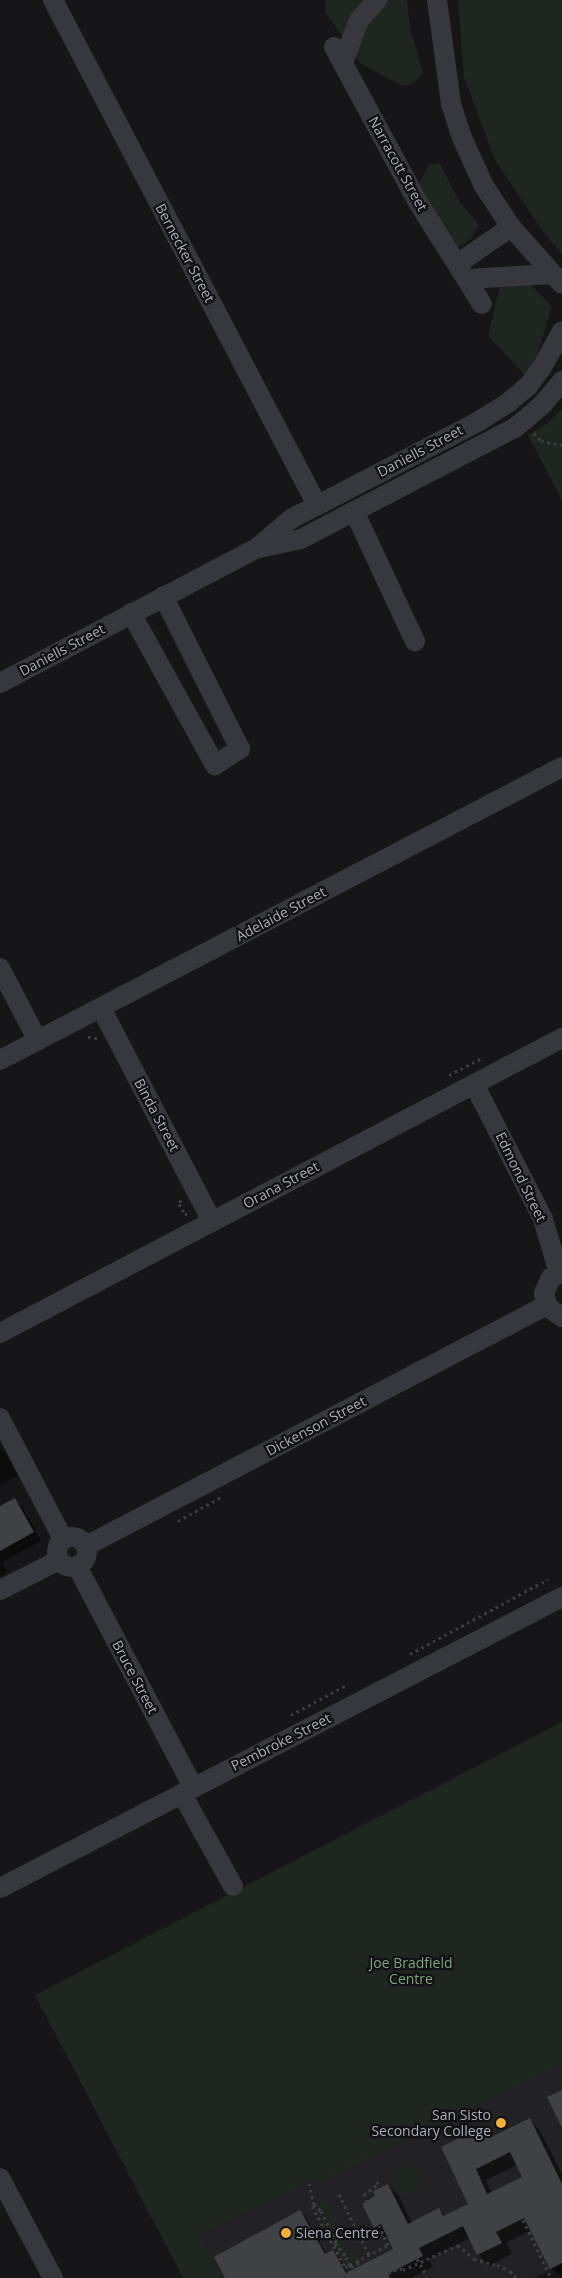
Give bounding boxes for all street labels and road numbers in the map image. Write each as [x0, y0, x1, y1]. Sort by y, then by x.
street label: Narracott Street [365, 114, 431, 214]
street label: Bernecker Street [152, 201, 218, 305]
street label: Daniells Street [374, 421, 466, 481]
street label: Daniells Street [16, 620, 108, 680]
street label: Adelaide Street [233, 883, 329, 945]
street label: Binda Street [131, 1076, 183, 1154]
street label: Edmond Street [492, 1129, 550, 1225]
street label: Orana Street [240, 1158, 322, 1212]
street label: Dickenson Street [263, 1393, 369, 1459]
street label: Bruce Street [109, 1637, 161, 1717]
street label: Pembroke Street [228, 1710, 334, 1774]

